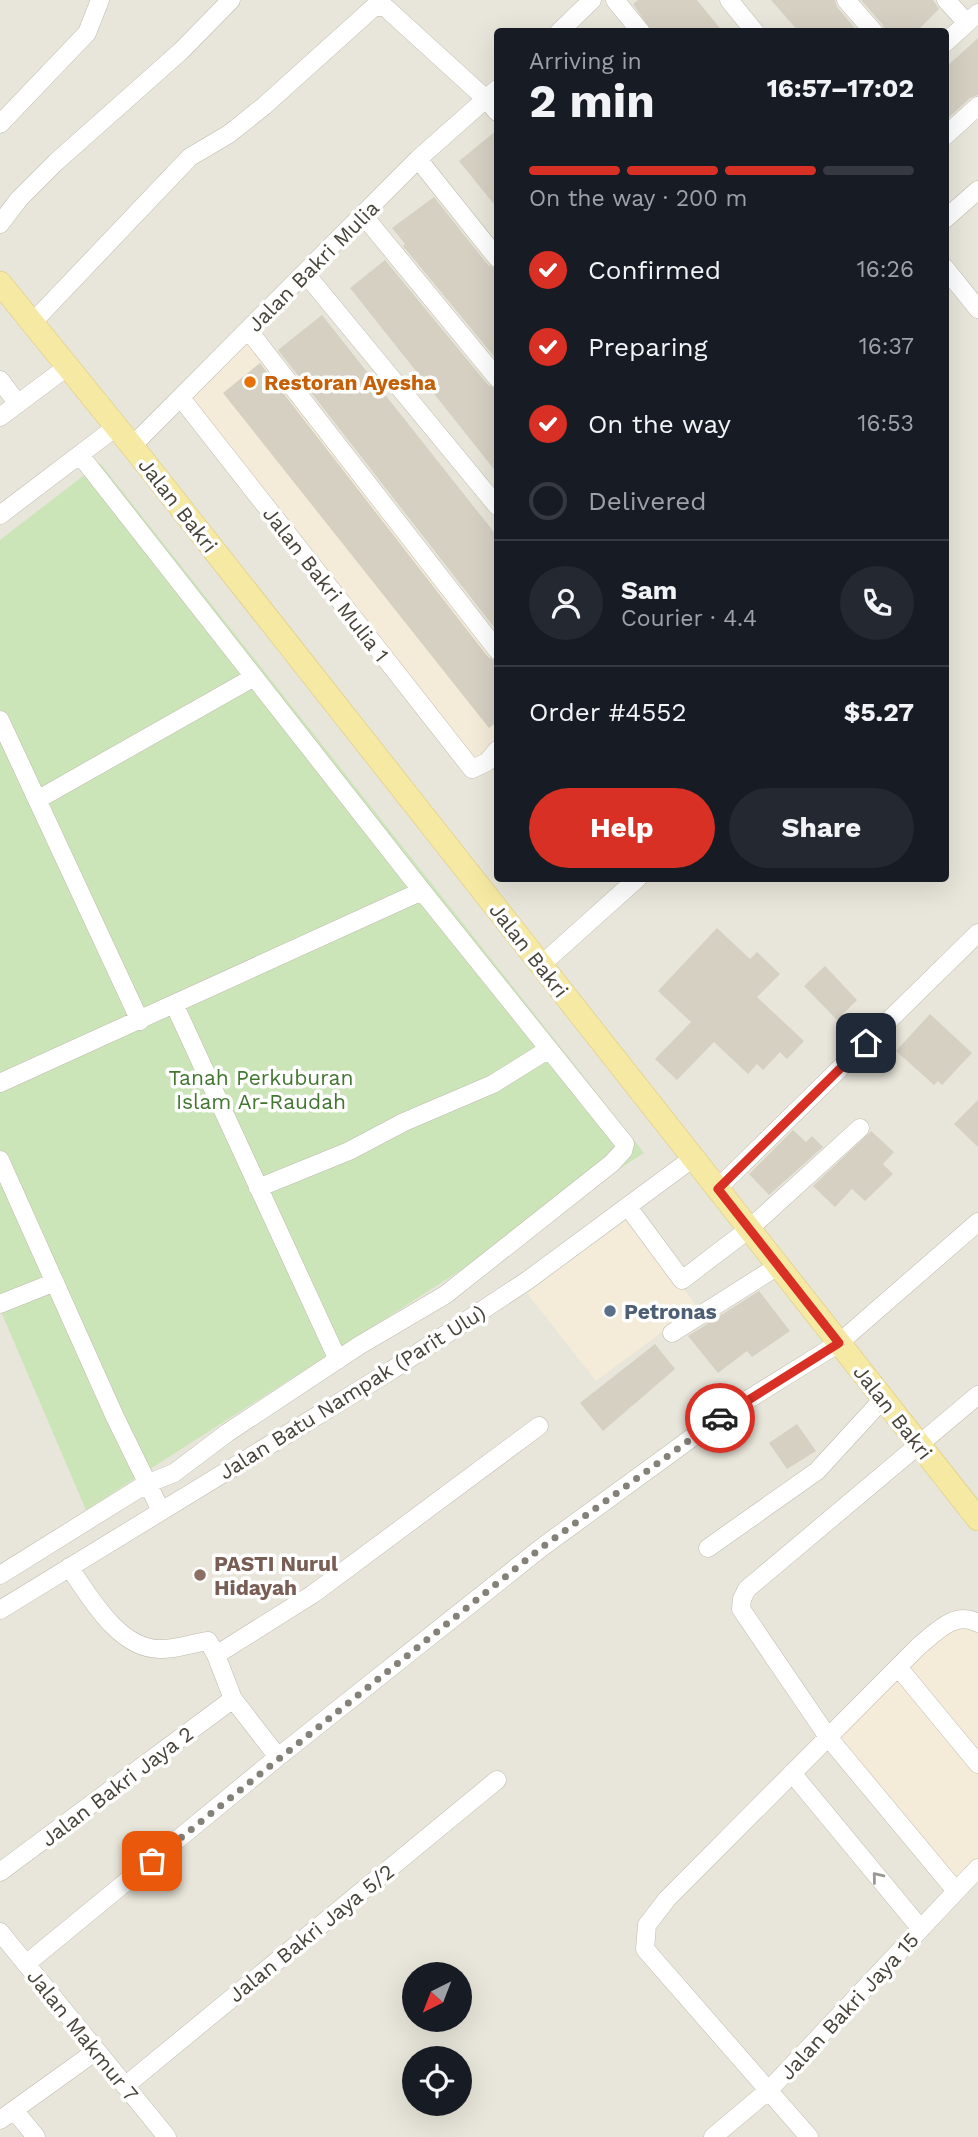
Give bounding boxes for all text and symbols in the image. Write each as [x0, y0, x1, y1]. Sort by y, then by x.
text: Arriving in [529, 48, 642, 75]
text: 16:57–17:02 [767, 73, 914, 103]
text: 2 min [529, 74, 655, 128]
text: On the way · 200 m [529, 185, 747, 212]
street label: Jalan Bakri Mulia [242, 195, 384, 337]
icon: check [529, 251, 567, 289]
text: Confirmed [588, 255, 721, 285]
text: 16:26 [857, 256, 914, 283]
icon: check [529, 328, 567, 366]
text: Preparing [588, 332, 708, 362]
text: 16:37 [859, 333, 914, 360]
place label: Restoran Ayesha [264, 370, 437, 395]
marker: Restoran Ayesha [242, 374, 258, 390]
icon: check [529, 405, 567, 443]
text: On the way [588, 409, 731, 439]
text: 16:53 [857, 410, 914, 437]
street label: Jalan Bakri [133, 453, 223, 557]
text: Delivered [588, 486, 707, 516]
street label: Jalan Bakri Mulia 1 [258, 502, 394, 666]
button: person [529, 566, 603, 640]
button: phone [840, 566, 914, 640]
text: Sam [621, 575, 677, 605]
text: Courier · 4.4 [621, 605, 757, 632]
text: Order #4552 [529, 697, 687, 727]
text: $5.27 [844, 697, 914, 727]
button: Help [529, 788, 715, 868]
button: Share [729, 788, 914, 868]
street label: Jalan Bakri [484, 898, 574, 1002]
pin [836, 1013, 896, 1073]
icon: home [847, 1024, 885, 1062]
park label: Tanah Perkuburan Islam Ar-Raudah [169, 1065, 353, 1114]
street label: Jalan Batu Nampak (Parit Ulu) [214, 1299, 490, 1485]
place label: Petronas [624, 1299, 717, 1324]
marker: Petronas [602, 1303, 618, 1319]
street label: Jalan Bakri [848, 1360, 938, 1464]
courier [685, 1383, 755, 1453]
icon: car [701, 1399, 739, 1437]
place label: PASTI Nurul Hidayah [214, 1551, 338, 1600]
marker: PASTI Nurul Hidayah [192, 1567, 208, 1583]
street label: Jalan Bakri Jaya 2 [36, 1721, 198, 1851]
pin [122, 1831, 182, 1891]
icon: bag [133, 1842, 171, 1880]
street label: Jalan Bakri Jaya 5/2 [223, 1859, 399, 2007]
one-way arrow [873, 1872, 886, 1884]
street label: Jalan Bakri Jaya 15 [774, 1927, 924, 2085]
north arrow [402, 1962, 472, 2032]
map controls [402, 1962, 472, 2116]
street label: Jalan Makmur 7 [22, 1964, 144, 2106]
button: locate [402, 2046, 472, 2116]

